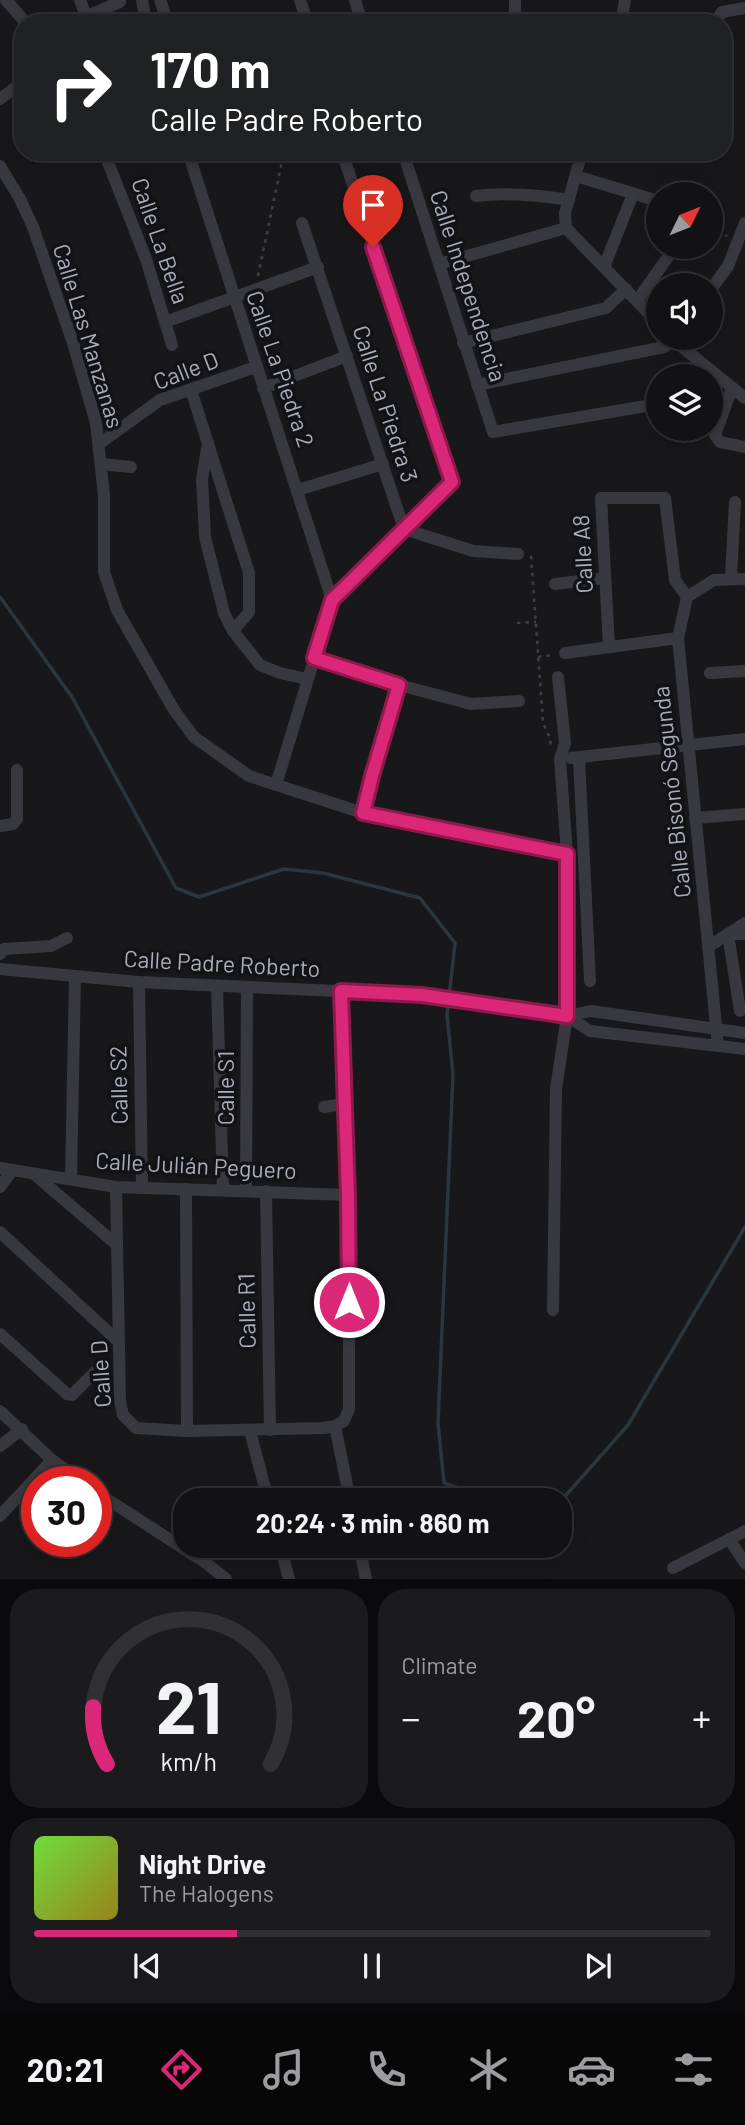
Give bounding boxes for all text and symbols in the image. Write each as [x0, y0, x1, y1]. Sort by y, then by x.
text: 170 m [150, 39, 270, 98]
icon: right [35, 42, 126, 133]
text: Calle Padre Roberto [150, 99, 423, 137]
street label: Calle La Bella [126, 174, 196, 307]
pin [343, 175, 403, 247]
north arrow [646, 182, 723, 259]
map controls [646, 182, 723, 441]
icon: arrive [354, 186, 392, 224]
street label: Calle Independencia [425, 186, 513, 385]
street label: Calle Las Manzanas [48, 240, 130, 431]
button: sound [646, 273, 723, 350]
street label: Calle La Piedra 2 [241, 287, 321, 451]
street label: Calle La Piedra 3 [347, 322, 424, 486]
street label: Calle D [149, 345, 222, 395]
button: layers [646, 364, 723, 441]
street label: Calle A8 [566, 514, 598, 594]
street label: Calle Bisonó Segunda [646, 685, 696, 899]
street label: Calle Padre Roberto [123, 944, 321, 982]
street label: Calle S2 [103, 1045, 133, 1125]
street label: Calle S1 [211, 1051, 239, 1125]
street label: Calle Julián Peguero [95, 1146, 297, 1184]
position arrow [312, 1265, 386, 1339]
street label: Calle R1 [231, 1273, 261, 1349]
street label: Calle D [84, 1340, 116, 1409]
speed limit sign: 30 [21, 1466, 112, 1557]
text: 20:24 · 3 min · 860 m [256, 1507, 489, 1538]
text: Climate [402, 1651, 478, 1679]
text: 21 [156, 1662, 222, 1750]
text: 20° [517, 1686, 595, 1748]
text: − [402, 1694, 421, 1740]
text: + [692, 1694, 711, 1740]
text: km/h [160, 1746, 217, 1776]
text: Night Drive [139, 1848, 266, 1879]
text: The Halogens [139, 1879, 274, 1907]
icon: previous [128, 1947, 166, 1985]
icon: pause [353, 1947, 391, 1985]
icon: next [579, 1947, 617, 1985]
icon: directions [157, 2045, 206, 2094]
icon: music [259, 2045, 308, 2094]
icon: phone [362, 2045, 411, 2094]
icon: climate [464, 2045, 513, 2094]
icon: car [567, 2045, 616, 2094]
icon: filters [669, 2045, 718, 2094]
text: 20:21 [27, 2050, 104, 2088]

